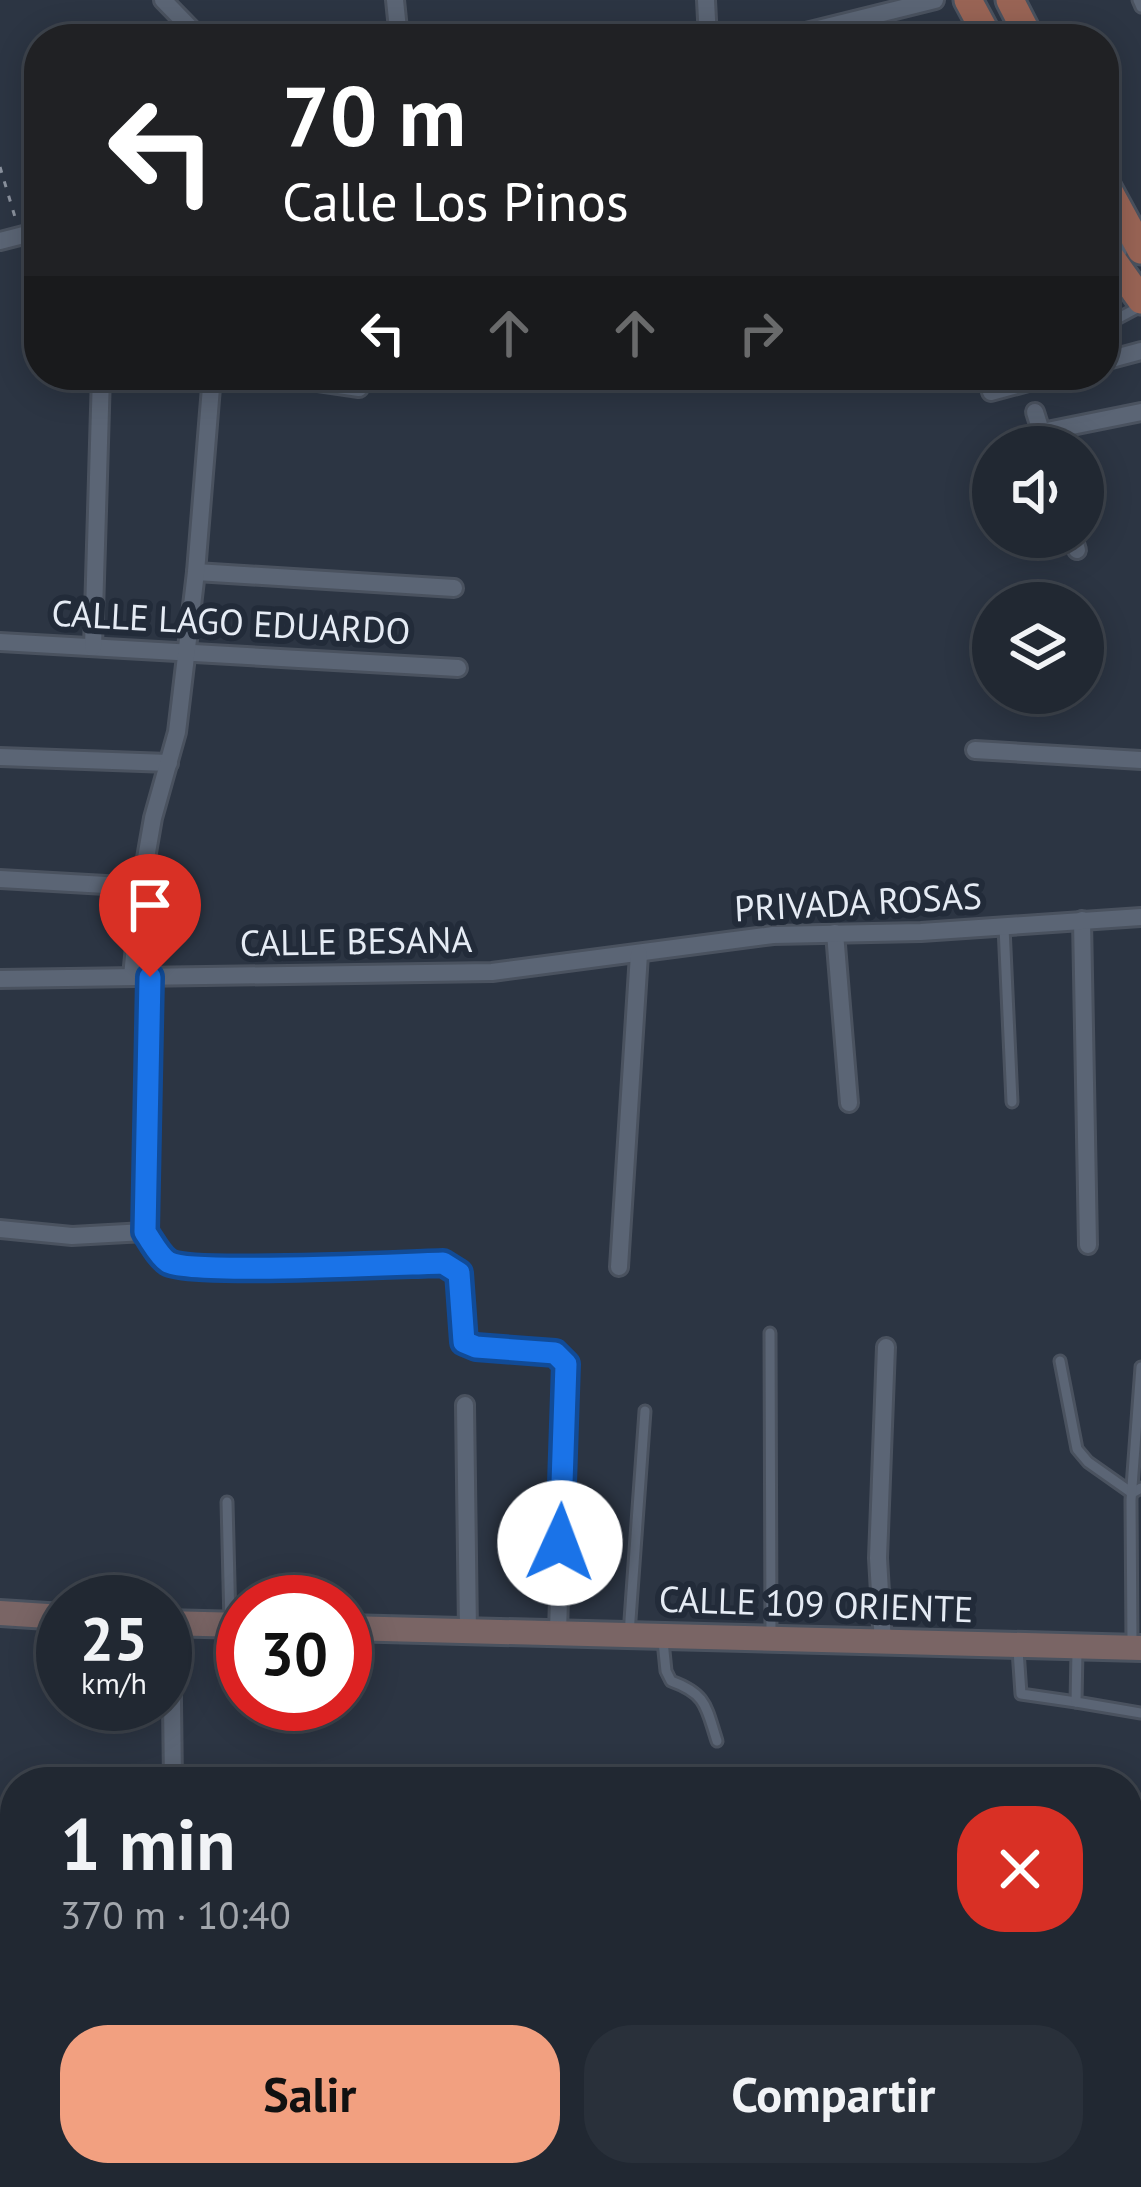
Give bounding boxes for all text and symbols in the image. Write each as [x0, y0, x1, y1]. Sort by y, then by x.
text: 70 m [282, 60, 466, 169]
icon: left [84, 72, 240, 228]
text: Calle Los Pinos [282, 166, 629, 236]
icon: left [350, 300, 416, 366]
icon: ahead [476, 300, 542, 366]
icon: ahead [602, 300, 668, 366]
icon: right [728, 300, 794, 366]
map controls [972, 426, 1104, 714]
button: sound [972, 426, 1104, 558]
button: layers [972, 582, 1104, 714]
street label: CALLE LAGO EDUARDO [51, 589, 411, 654]
pin [99, 854, 201, 977]
icon: arrive [117, 872, 183, 938]
street label: PRIVADA ROSAS [733, 872, 983, 931]
street label: CALLE BESANA [239, 915, 473, 966]
position arrow [497, 1480, 623, 1606]
speed limit sign: 30 [216, 1575, 372, 1731]
street label: CALLE 109 ORIENTE [658, 1575, 974, 1632]
text: 25 [80, 1599, 148, 1677]
text: km/h [81, 1663, 147, 1702]
text: 1 min [60, 1797, 236, 1890]
button: close [957, 1806, 1083, 1932]
text: 370 m · 10:40 [60, 1889, 291, 1940]
button: Salir [60, 2025, 560, 2163]
button: Compartir [584, 2025, 1083, 2163]

